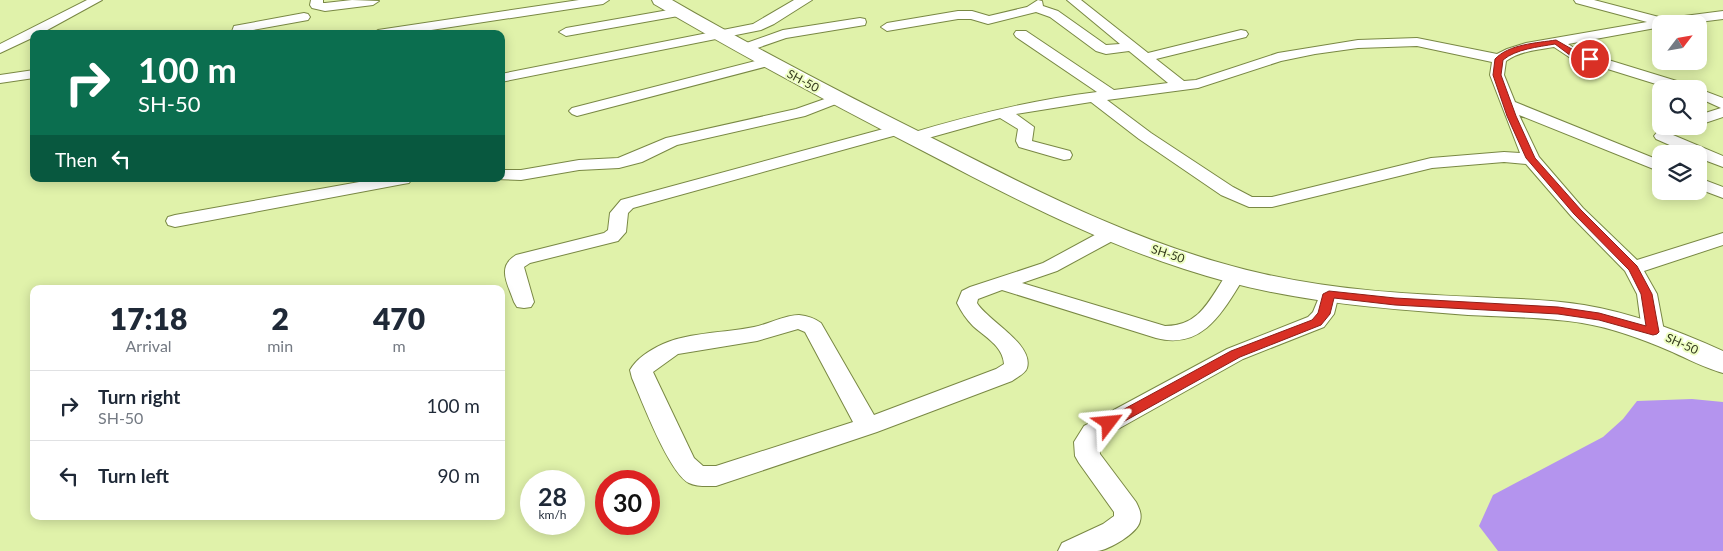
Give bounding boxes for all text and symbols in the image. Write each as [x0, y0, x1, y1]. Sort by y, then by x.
north arrow [1652, 15, 1708, 70]
map controls [1652, 15, 1707, 200]
pin [1569, 38, 1611, 80]
icon: arrive [1576, 45, 1604, 73]
text: 100 m [138, 48, 237, 90]
icon: right [55, 50, 120, 115]
street label: SH-50 [785, 66, 822, 95]
button: search [1652, 80, 1707, 135]
text: SH-50 [138, 90, 200, 117]
icon: left [107, 145, 135, 173]
button: layers [1652, 145, 1707, 200]
text: Then [55, 148, 97, 171]
street label: SH-50 [1150, 241, 1187, 266]
text: 17:18 [110, 300, 187, 336]
text: 2 [271, 300, 289, 336]
text: 470 [373, 300, 425, 336]
street label: SH-50 [1664, 330, 1701, 357]
text: Arrival [126, 336, 172, 355]
text: min [267, 336, 293, 355]
text: m [392, 336, 406, 355]
text: Turn right [98, 385, 180, 408]
icon: right [55, 392, 83, 420]
text: 100 m [426, 394, 480, 417]
position arrow [1082, 396, 1134, 448]
text: SH-50 [98, 408, 143, 427]
icon: left [55, 462, 83, 490]
text: Turn left [98, 464, 169, 487]
text: 90 m [437, 464, 480, 487]
speed limit sign: 30 [595, 470, 660, 535]
text: 28 [538, 481, 567, 511]
text: km/h [538, 507, 567, 522]

